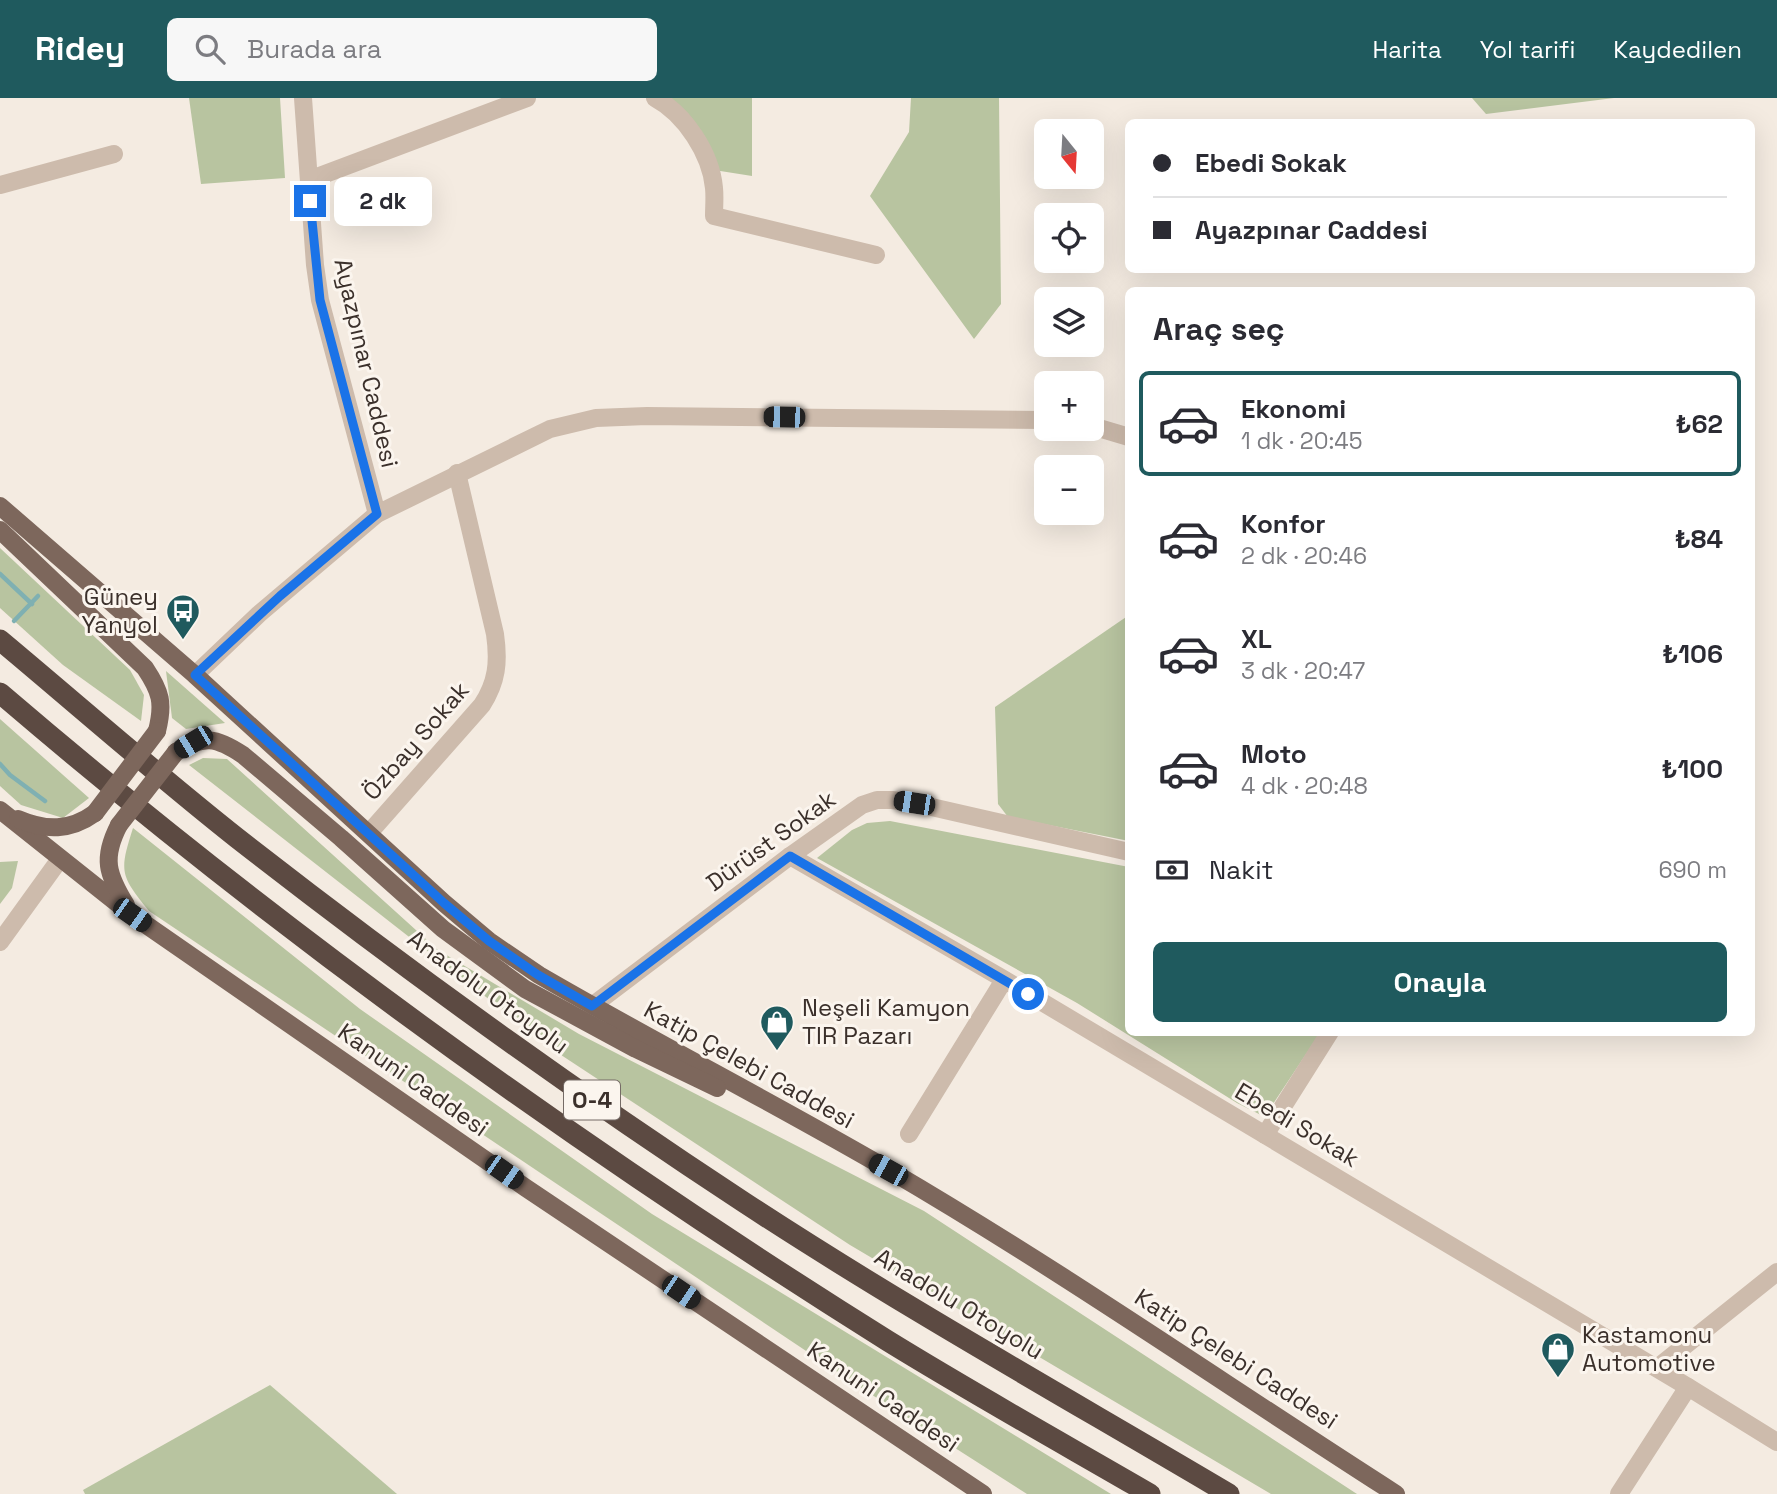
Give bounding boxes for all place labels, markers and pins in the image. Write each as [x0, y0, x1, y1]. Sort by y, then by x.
place label: Güney Yanyol [82, 581, 158, 640]
bus stop icon: Güney Yanyol [164, 592, 202, 641]
place label: Neşeli Kamyon TIR Pazarı [802, 992, 970, 1051]
shop icon: Neşeli Kamyon TIR Pazarı [758, 1003, 796, 1052]
place label: Kastamonu Automotive [1582, 1319, 1716, 1378]
shop icon: Kastamonu Automotive [1539, 1330, 1577, 1379]

